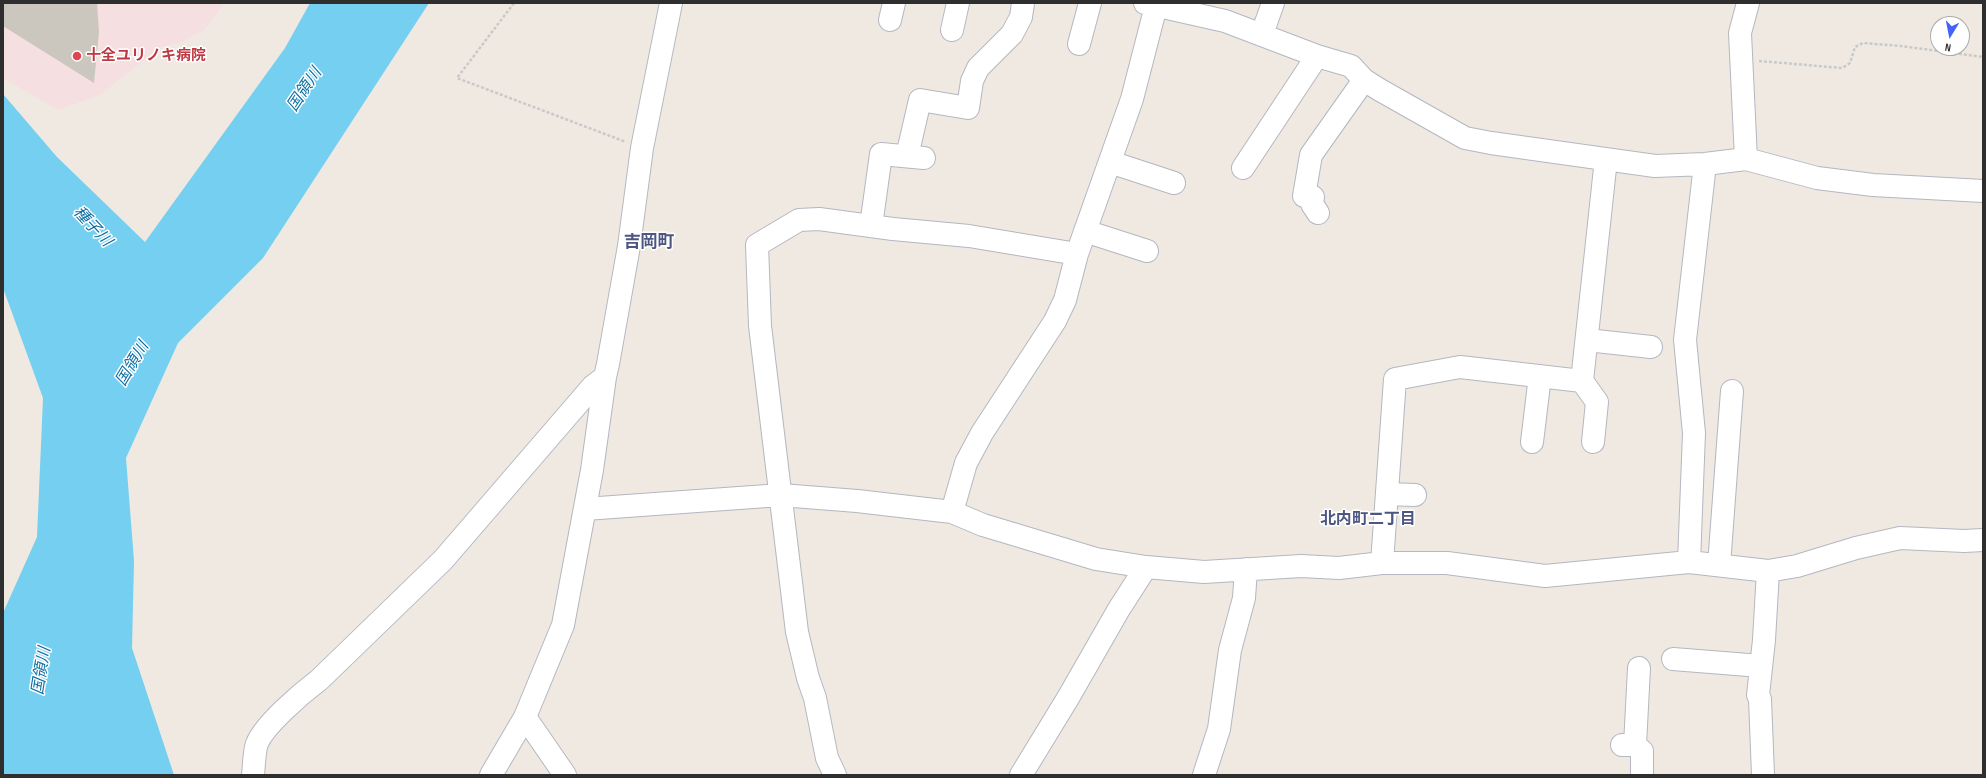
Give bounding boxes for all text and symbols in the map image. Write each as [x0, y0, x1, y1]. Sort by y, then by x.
north arrow [1930, 16, 1970, 56]
text: N [1944, 40, 1952, 54]
place label: 十全ユリノキ病院 [86, 47, 206, 65]
marker: 十全ユリノキ病院 [71, 50, 83, 62]
water label: 国領川 [284, 65, 326, 115]
water label: 種子川 [69, 203, 115, 251]
district label: 吉岡町 [624, 233, 674, 253]
water label: 国領川 [112, 338, 154, 390]
district label: 北内町二丁目 [1320, 510, 1416, 530]
water label: 国領川 [29, 646, 55, 696]

